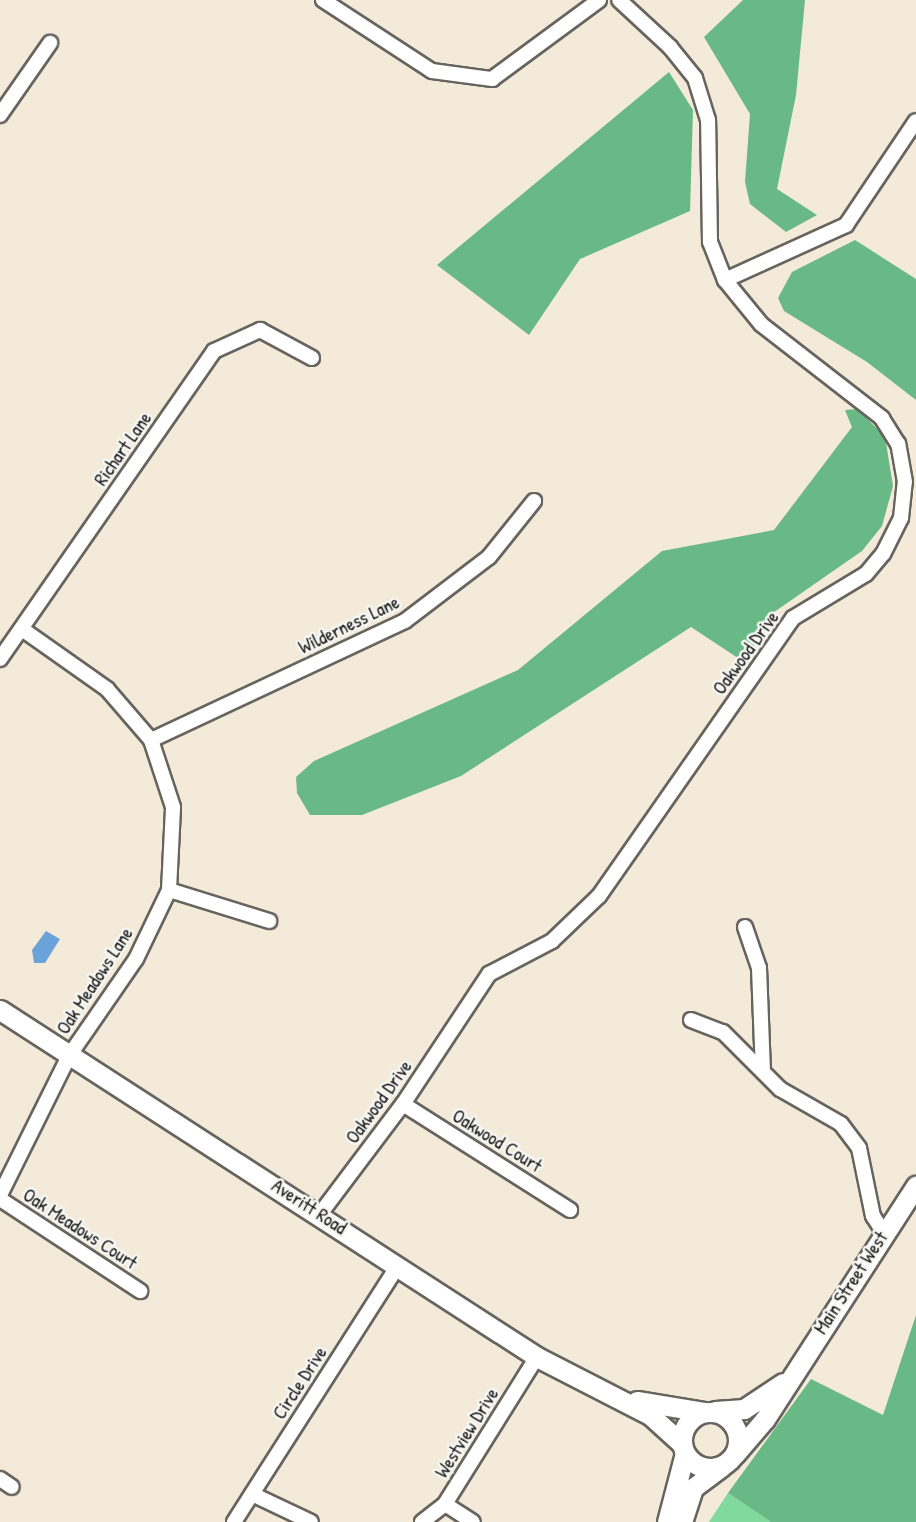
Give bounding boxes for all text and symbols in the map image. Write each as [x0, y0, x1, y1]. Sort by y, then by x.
street label: Richart Lane [89, 408, 157, 490]
street label: Wilderness Lane [295, 591, 403, 659]
street label: Oakwood Drive [708, 607, 784, 699]
street label: Oak Meadows Lane [52, 923, 138, 1039]
street label: Oakwood Drive [341, 1056, 417, 1148]
street label: Oakwood Court [448, 1104, 546, 1178]
street label: Averitt Road [267, 1174, 351, 1240]
street label: Oak Meadows Court [19, 1184, 141, 1274]
street label: Main Street West [809, 1227, 893, 1339]
street label: Circle Drive [268, 1342, 332, 1424]
street label: Westview Drive [430, 1384, 504, 1482]

